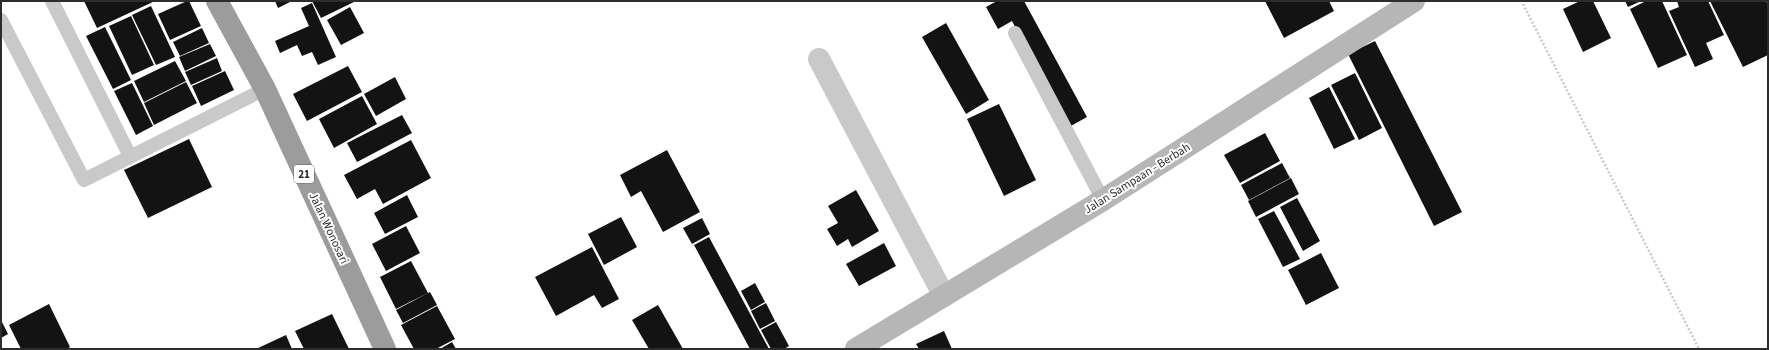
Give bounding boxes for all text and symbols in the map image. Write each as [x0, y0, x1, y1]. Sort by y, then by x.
street label: Jalan Sampaan - Berbah [1081, 139, 1194, 218]
road number: 21 [294, 165, 314, 183]
street label: Jalan Wonosari [305, 190, 353, 267]

